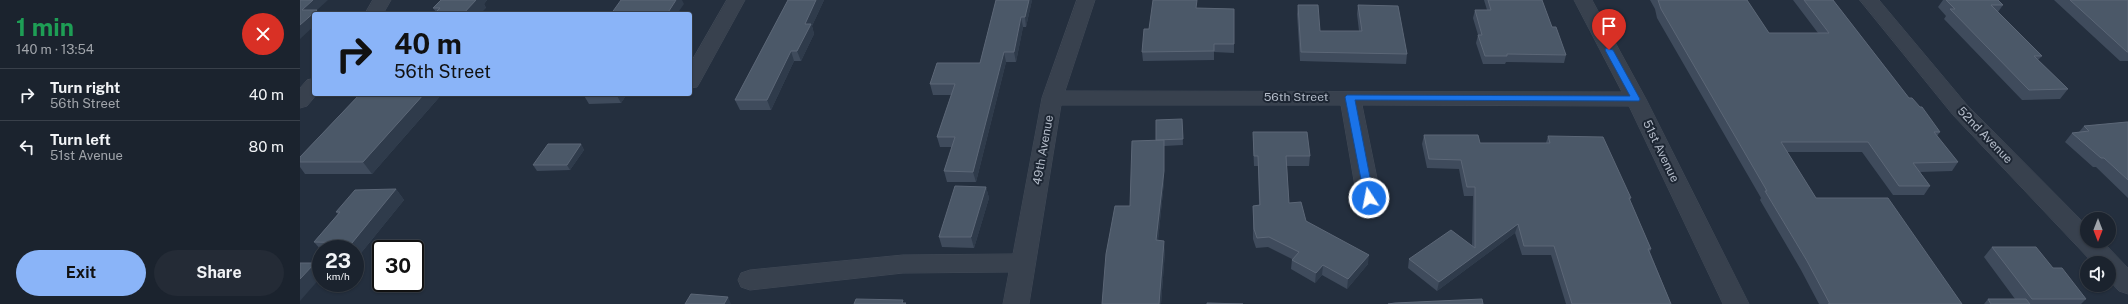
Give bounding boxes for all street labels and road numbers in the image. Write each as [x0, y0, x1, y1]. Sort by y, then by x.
street label: 56th Street [1264, 90, 1329, 104]
street label: 52nd Avenue [1955, 104, 2016, 166]
street label: 49th Avenue [1030, 114, 1056, 186]
street label: 51st Avenue [1640, 118, 1682, 184]

